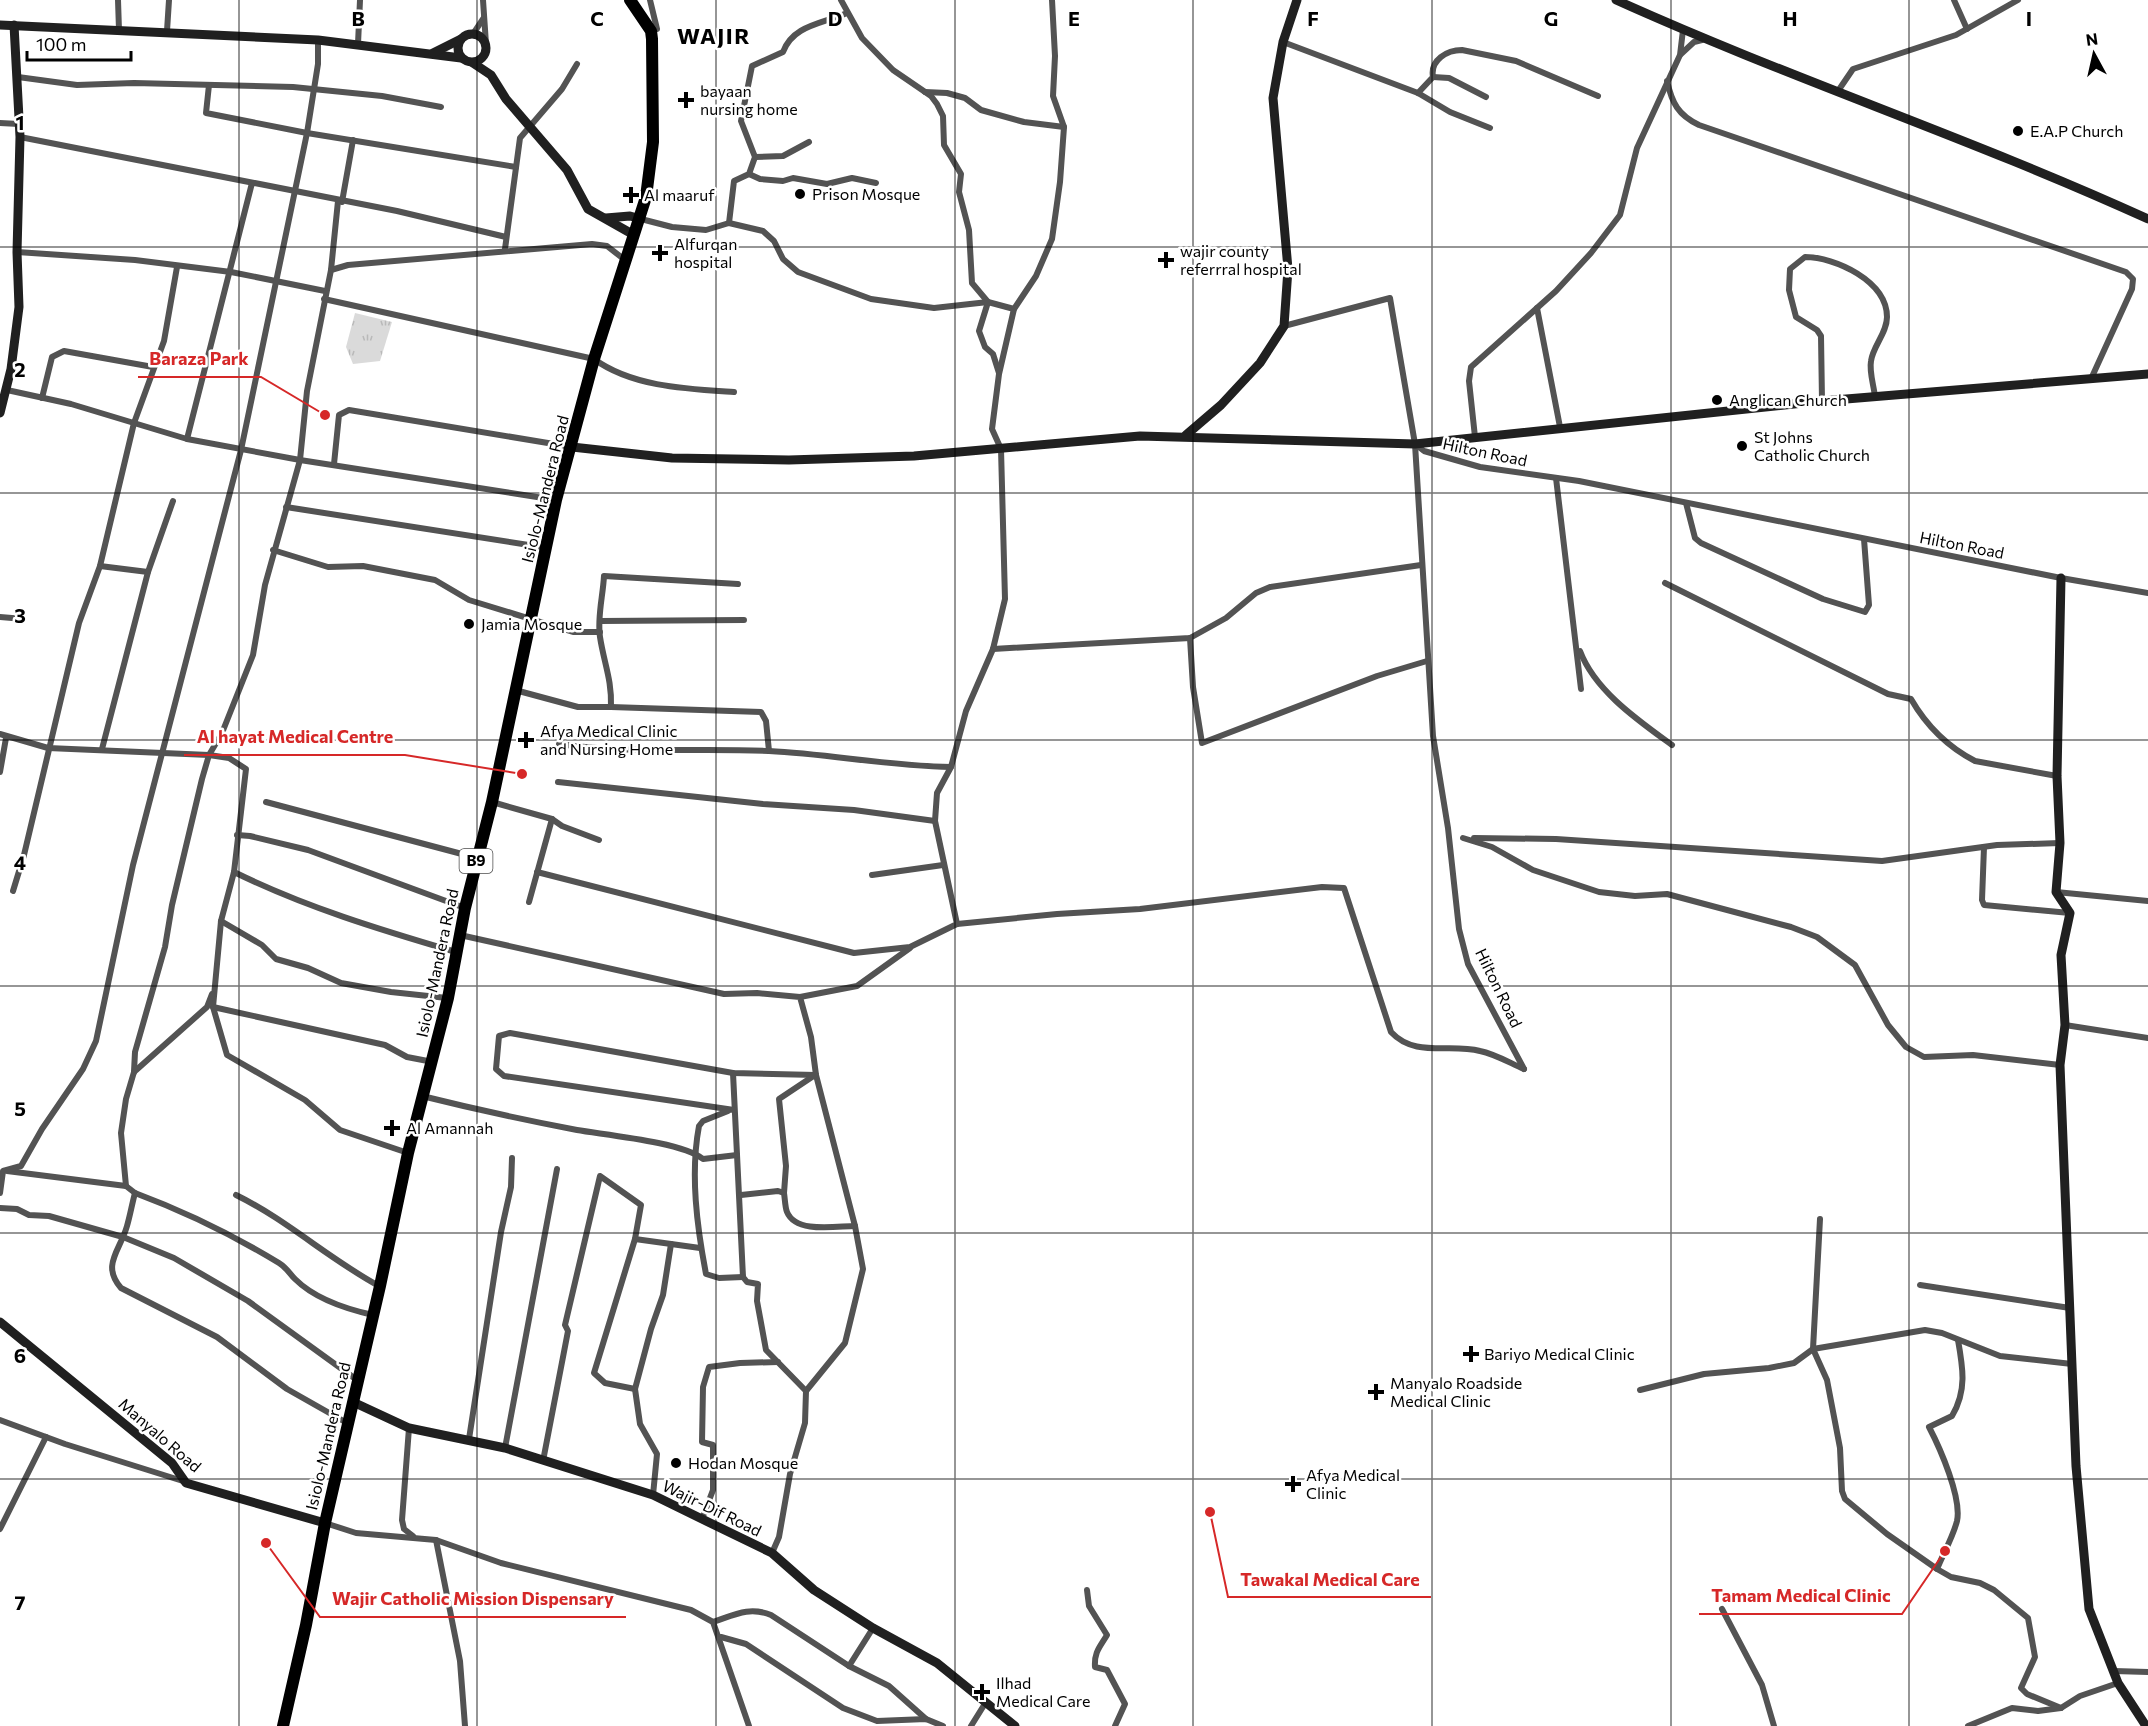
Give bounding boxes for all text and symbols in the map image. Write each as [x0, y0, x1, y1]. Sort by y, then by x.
text: B [351, 6, 365, 30]
text: C [590, 6, 604, 30]
text: D [828, 6, 842, 30]
text: E [1068, 6, 1080, 30]
text: F [1307, 6, 1319, 30]
text: G [1544, 6, 1558, 30]
text: H [1783, 6, 1798, 30]
text: I [2026, 6, 2032, 30]
district label: WAJIR [677, 22, 751, 49]
scale bar [27, 24, 130, 62]
north arrow [2064, 24, 2124, 84]
text: N [2085, 28, 2099, 49]
text: 100 m [36, 33, 86, 55]
place label: bayaan nursing home [700, 81, 798, 118]
marker: bayaan nursing home [677, 91, 695, 109]
text: 1 [15, 110, 25, 134]
place label: E.A.P Church [2030, 121, 2123, 140]
marker: E.A.P Church [2011, 124, 2025, 138]
place label: Prison Mosque [812, 184, 920, 203]
place label: Al maaruf [644, 185, 715, 204]
marker: Al maaruf [622, 186, 640, 204]
marker: Prison Mosque [793, 187, 807, 201]
place label: Alfurqan hospital [674, 234, 737, 271]
place label: wajir county referrral hospital [1180, 241, 1302, 278]
marker: Alfurqan hospital [651, 244, 669, 262]
marker: wajir county referrral hospital [1157, 251, 1175, 269]
callout: Baraza Park [138, 341, 261, 377]
text: Baraza Park [149, 347, 249, 369]
text: 2 [14, 357, 26, 381]
place label: Anglican Church [1729, 390, 1847, 409]
marker: Anglican Church [1710, 393, 1724, 407]
street label: Isiolo-Mandera Road [517, 413, 572, 565]
place label: St Johns Catholic Church [1754, 427, 1870, 464]
street label: Hilton Road [1441, 433, 1529, 470]
marker: St Johns Catholic Church [1735, 439, 1749, 453]
street label: Hilton Road [1918, 527, 2006, 562]
text: 3 [14, 603, 26, 627]
place label: Jamia Mosque [481, 614, 582, 633]
marker: Jamia Mosque [462, 617, 476, 631]
callout: Al hayat Medical Centre [184, 719, 405, 755]
place label: Afya Medical Clinic and Nursing Home [540, 721, 677, 758]
text: Al hayat Medical Centre [197, 725, 393, 747]
marker: Afya Medical Clinic and Nursing Home [517, 731, 535, 749]
road number: B9 [460, 849, 492, 873]
text: 4 [14, 850, 26, 874]
street label: Isiolo-Mandera Road [412, 887, 462, 1039]
street label: Hilton Road [1472, 945, 1527, 1030]
text: 5 [14, 1096, 26, 1120]
place label: Al Amannah [406, 1118, 493, 1137]
marker: Al Amannah [383, 1119, 401, 1137]
text: 6 [14, 1343, 26, 1367]
place label: Bariyo Medical Clinic [1484, 1344, 1635, 1363]
marker: Bariyo Medical Clinic [1462, 1345, 1480, 1363]
street label: Isiolo-Mandera Road [301, 1360, 354, 1512]
place label: Manyalo Roadside Medical Clinic [1390, 1373, 1522, 1410]
marker: Manyalo Roadside Medical Clinic [1367, 1383, 1385, 1401]
street label: Manyalo Road [115, 1394, 205, 1476]
place label: Hodan Mosque [688, 1453, 798, 1472]
marker: Hodan Mosque [669, 1456, 683, 1470]
place label: Afya Medical Clinic [1306, 1465, 1400, 1502]
street label: Wajir-Dif Road [660, 1475, 765, 1540]
marker: Afya Medical Clinic [1284, 1475, 1302, 1493]
callout: Tawakal Medical Care [1228, 1561, 1431, 1597]
text: Tawakal Medical Care [1240, 1568, 1420, 1590]
callout: Tamam Medical Clinic [1699, 1578, 1902, 1614]
callout: Wajir Catholic Mission Dispensary [320, 1581, 626, 1617]
text: Tamam Medical Clinic [1711, 1584, 1891, 1606]
text: Wajir Catholic Mission Dispensary [332, 1587, 614, 1609]
text: 7 [15, 1590, 26, 1614]
place label: Ilhad Medical Care [996, 1673, 1090, 1710]
marker: Ilhad Medical Care [973, 1683, 991, 1701]

